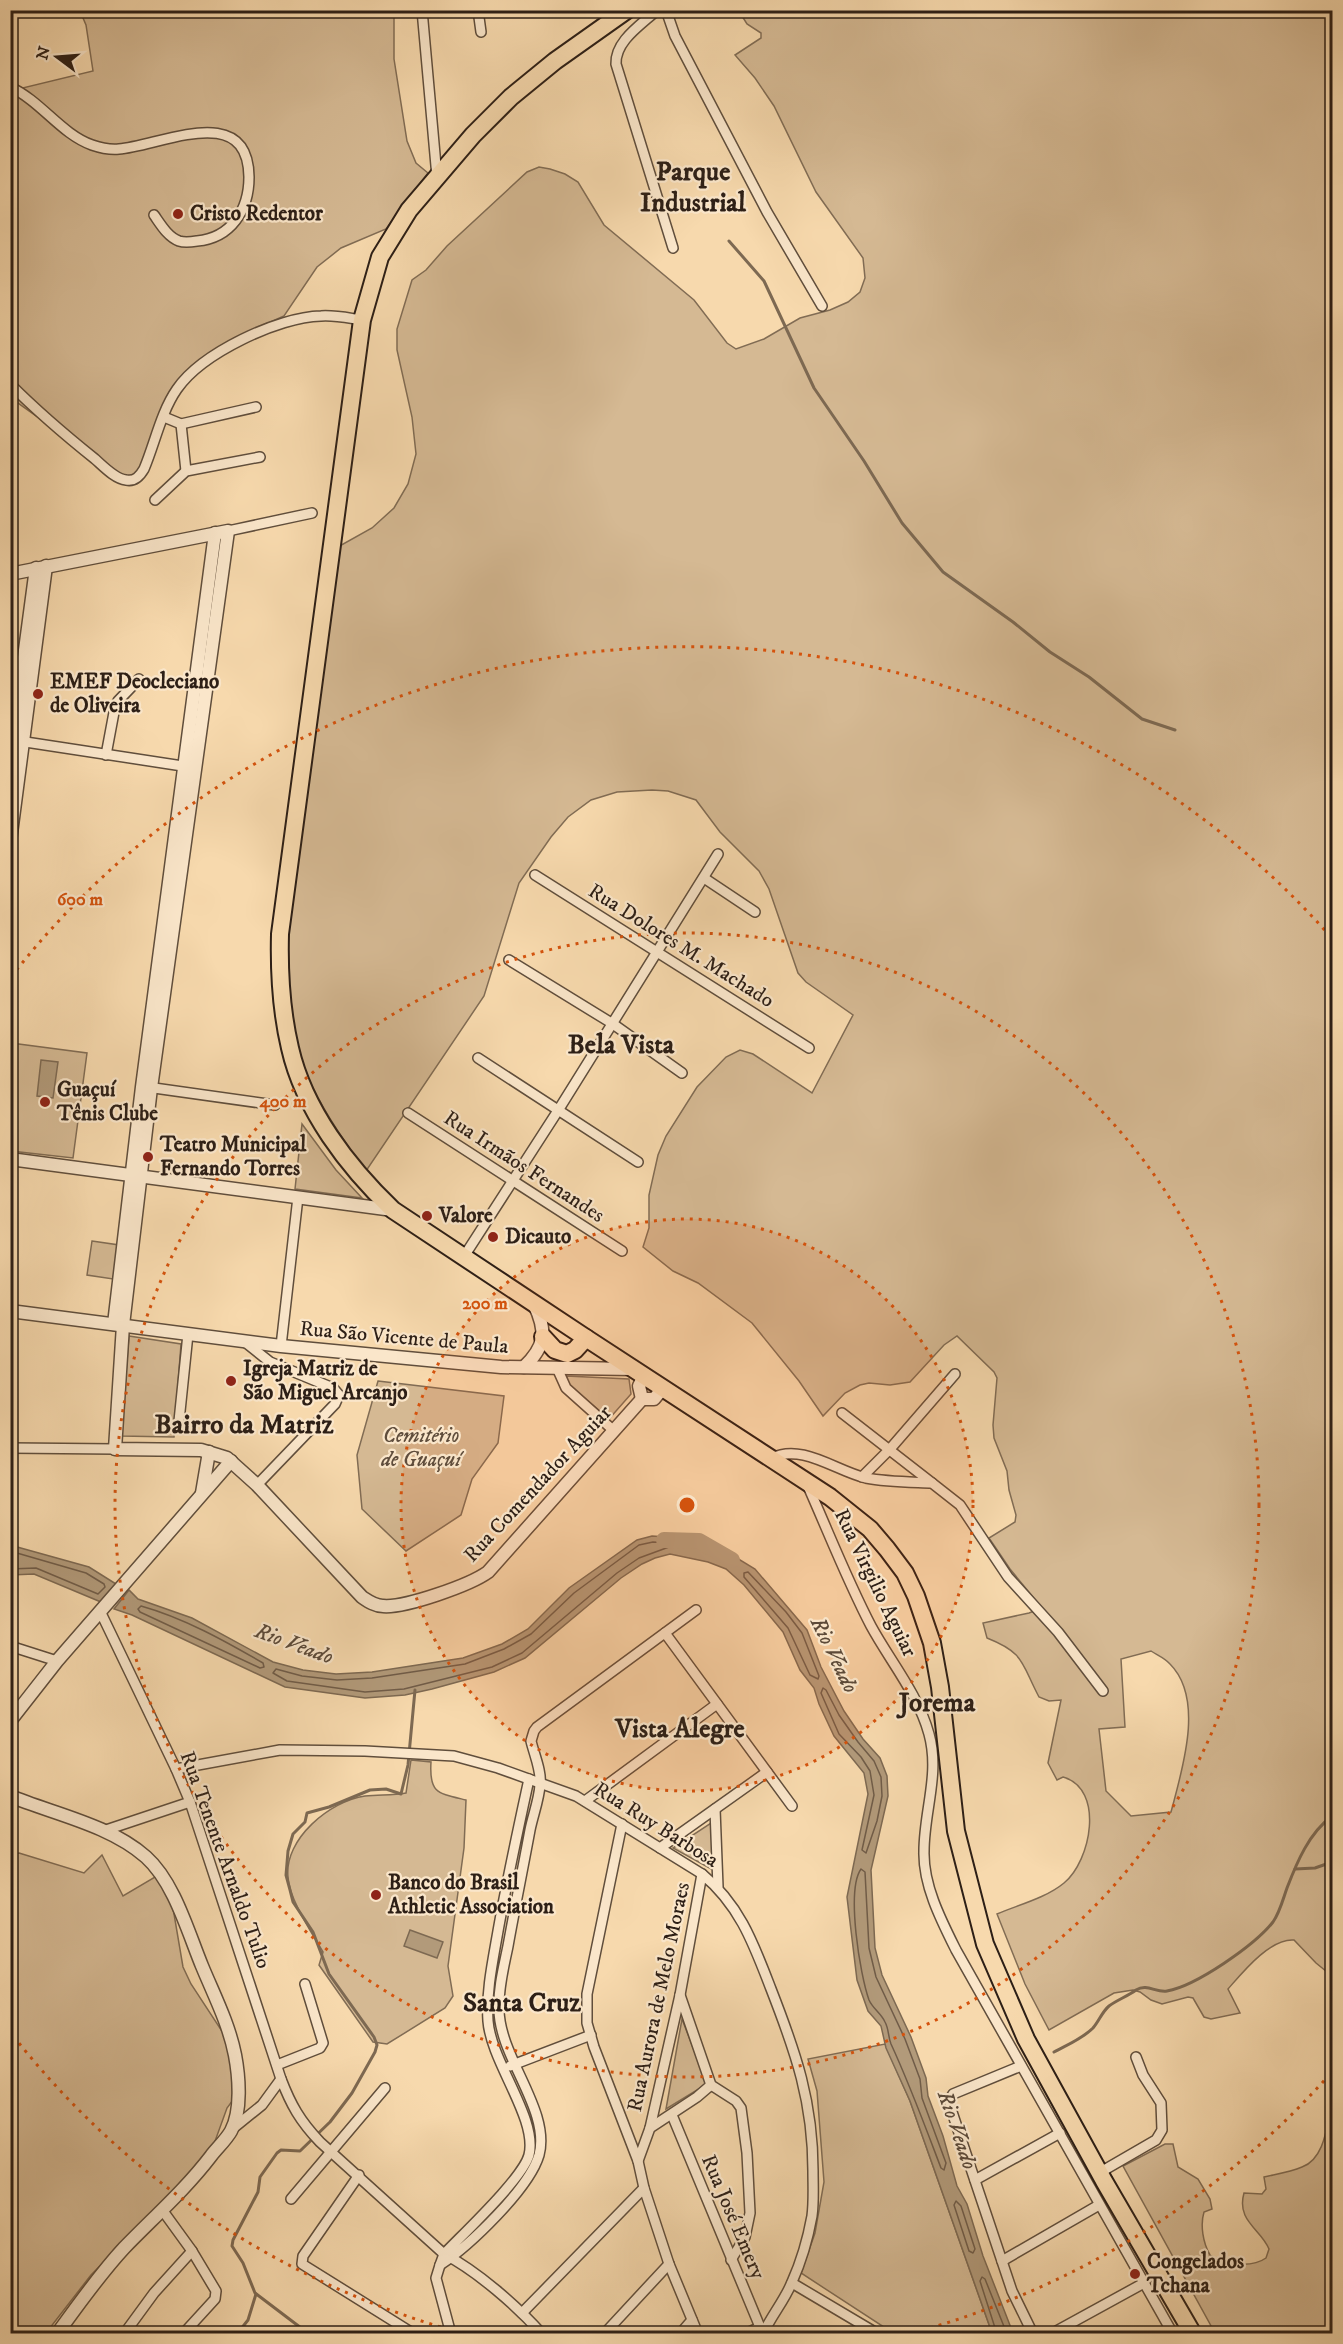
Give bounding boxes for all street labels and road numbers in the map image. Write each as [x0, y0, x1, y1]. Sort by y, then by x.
street label: Rua Dolores M. Machado [583, 878, 779, 1014]
street label: Rua Irmãos Fernandes [439, 1105, 609, 1229]
street label: Rua São Vicente de Paula [299, 1316, 510, 1360]
street label: Rua Comendador Aguiar [459, 1400, 618, 1568]
street label: Rua Virgilio Aguiar [828, 1505, 922, 1662]
street label: Rua Tenente Arnaldo Tulio [174, 1748, 276, 1972]
street label: Rua Ruy Barbosa [589, 1776, 723, 1874]
street label: Rua Aurora de Melo Moraes [622, 1880, 696, 2114]
street label: Rua José Emery [695, 2151, 771, 2284]

